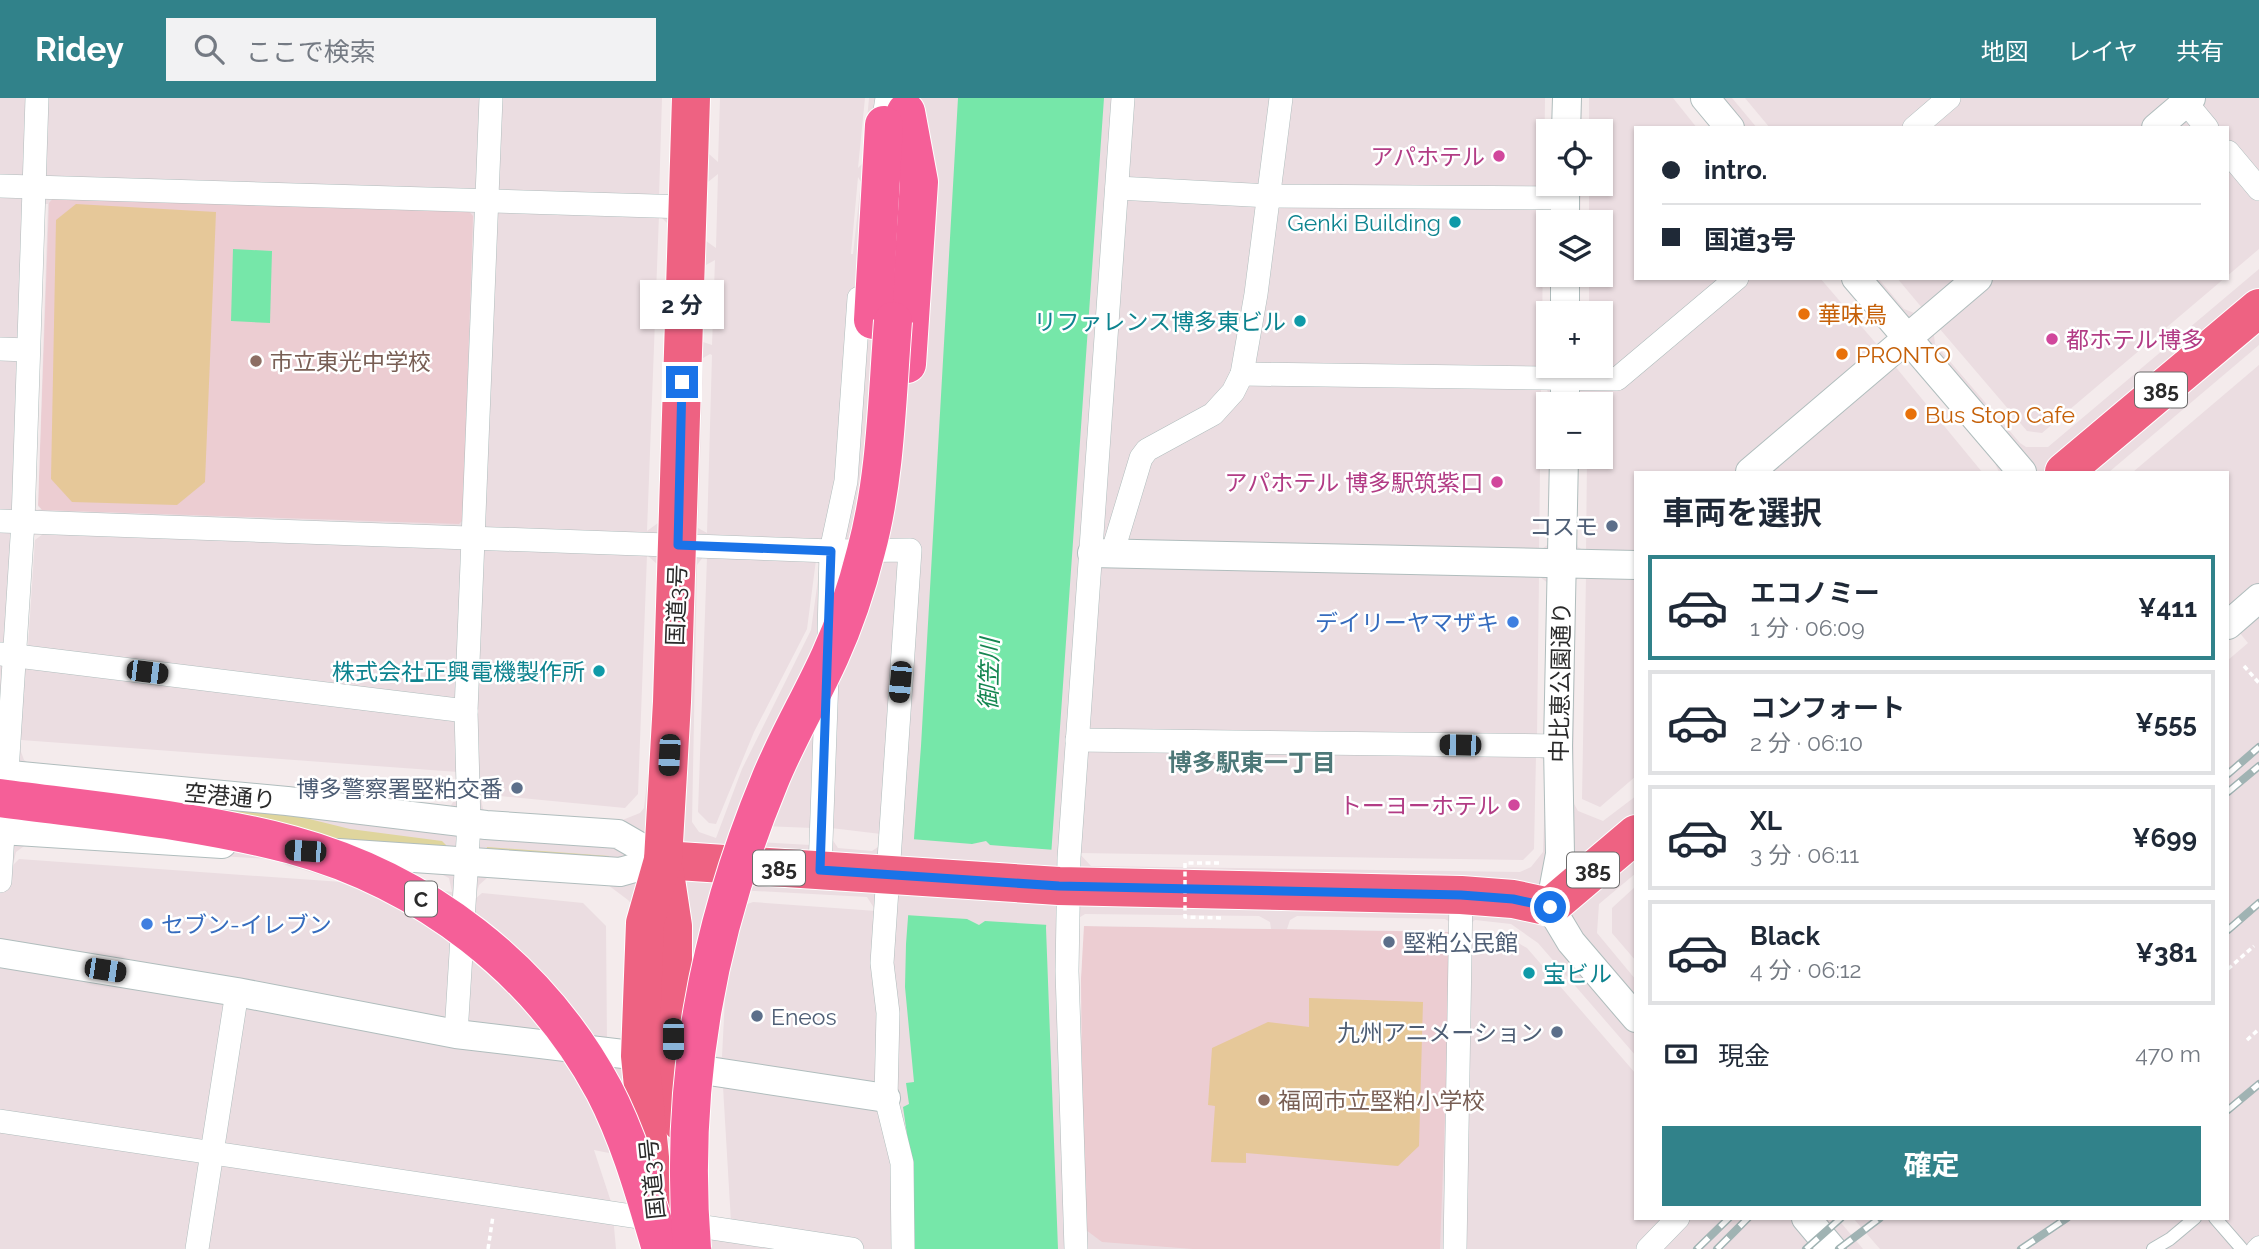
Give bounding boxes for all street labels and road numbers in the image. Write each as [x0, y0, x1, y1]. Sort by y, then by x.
road number: 385 [2135, 372, 2187, 408]
street label: 国道3号 [661, 564, 691, 646]
street label: 中比恵公園通り [1545, 601, 1575, 763]
street label: 空港通り [183, 779, 277, 813]
road number: 385 [753, 850, 805, 886]
road number: 385 [1567, 852, 1619, 888]
road number: C [405, 882, 437, 916]
street label: 国道3号 [634, 1137, 670, 1221]

